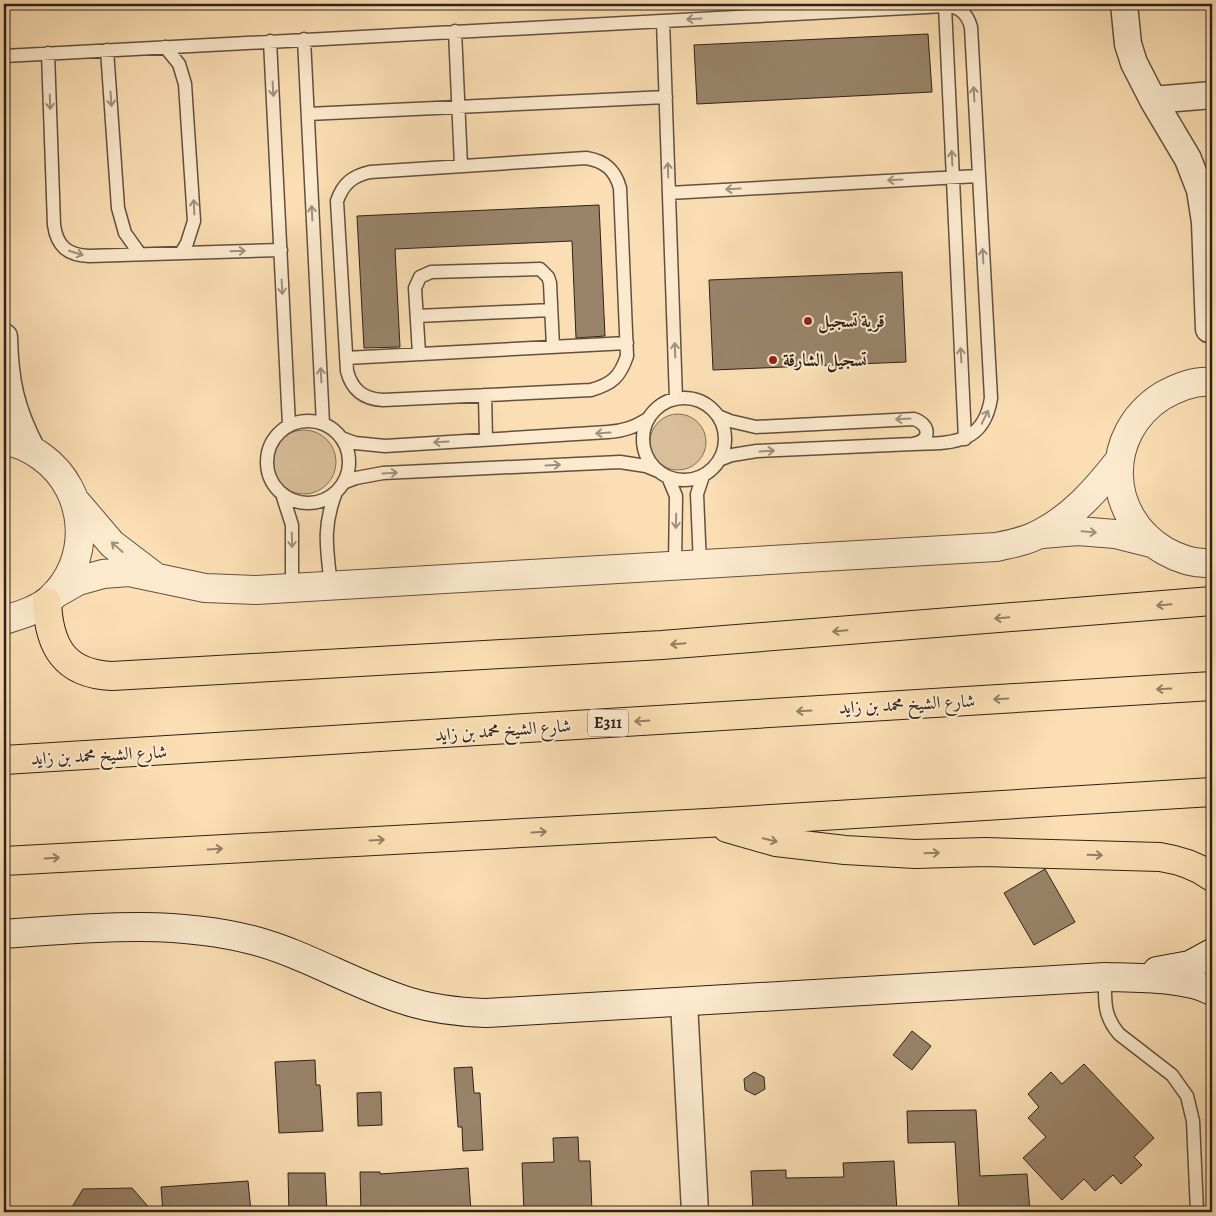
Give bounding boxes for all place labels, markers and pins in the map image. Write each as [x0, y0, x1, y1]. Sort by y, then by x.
place label: قرية تسجيل [818, 309, 885, 334]
marker: قرية تسجيل [802, 315, 814, 327]
place label: تسجيل الشارقة [783, 348, 867, 373]
marker: تسجيل الشارقة [767, 354, 779, 366]

